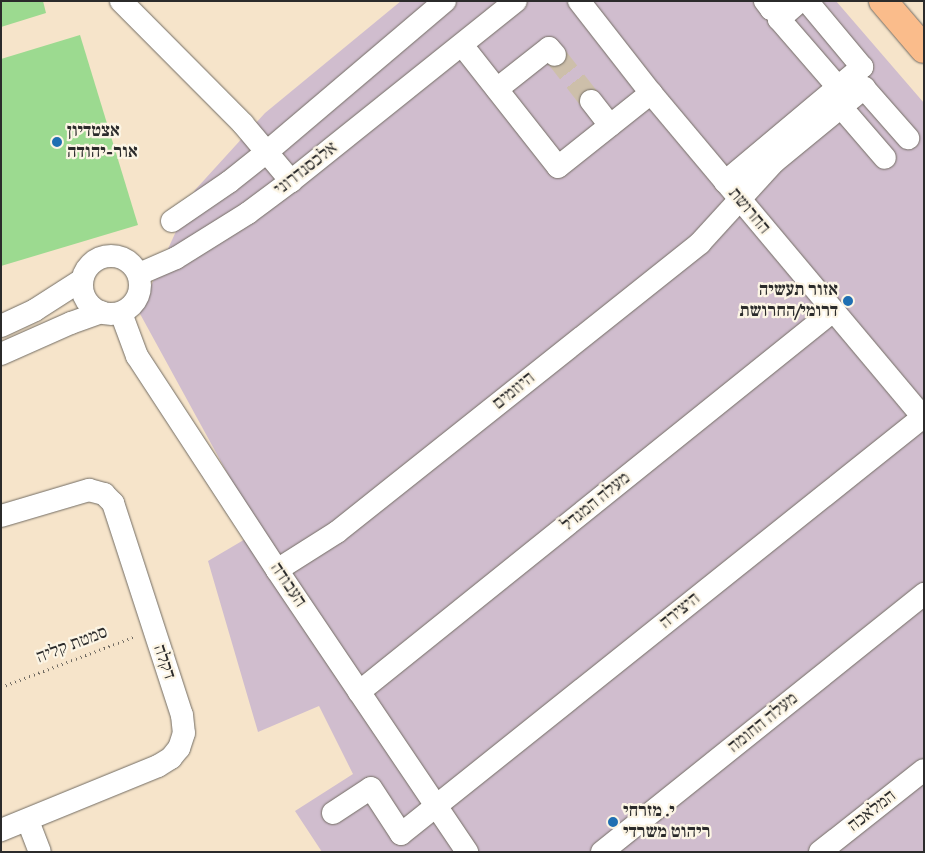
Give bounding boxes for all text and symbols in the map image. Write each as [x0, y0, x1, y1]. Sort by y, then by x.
place label: אצטדיון אור-יהודה [67, 121, 138, 163]
marker: אצטדיון אור-יהודה [51, 136, 63, 148]
street label: אלכסנדרוני [270, 138, 342, 200]
street label: החרושת [723, 183, 775, 239]
place label: אזור תעשיה דרומי/החרושת [740, 280, 838, 322]
marker: אזור תעשיה דרומי/החרושת [842, 295, 854, 307]
street label: היוזמים [489, 367, 539, 415]
street label: מעלה המגדל [557, 468, 635, 536]
street label: העבודה [265, 558, 311, 612]
street label: היצירה [655, 588, 705, 634]
street label: סמטת קליה [33, 622, 111, 668]
street label: דקלה [148, 642, 180, 682]
street label: מעלה החומה [724, 688, 802, 758]
street label: המלאכה [843, 785, 901, 837]
place label: י. מזרחי ריהוט משרדי [623, 801, 711, 844]
marker: י. מזרחי ריהוט משרדי [607, 816, 619, 828]

